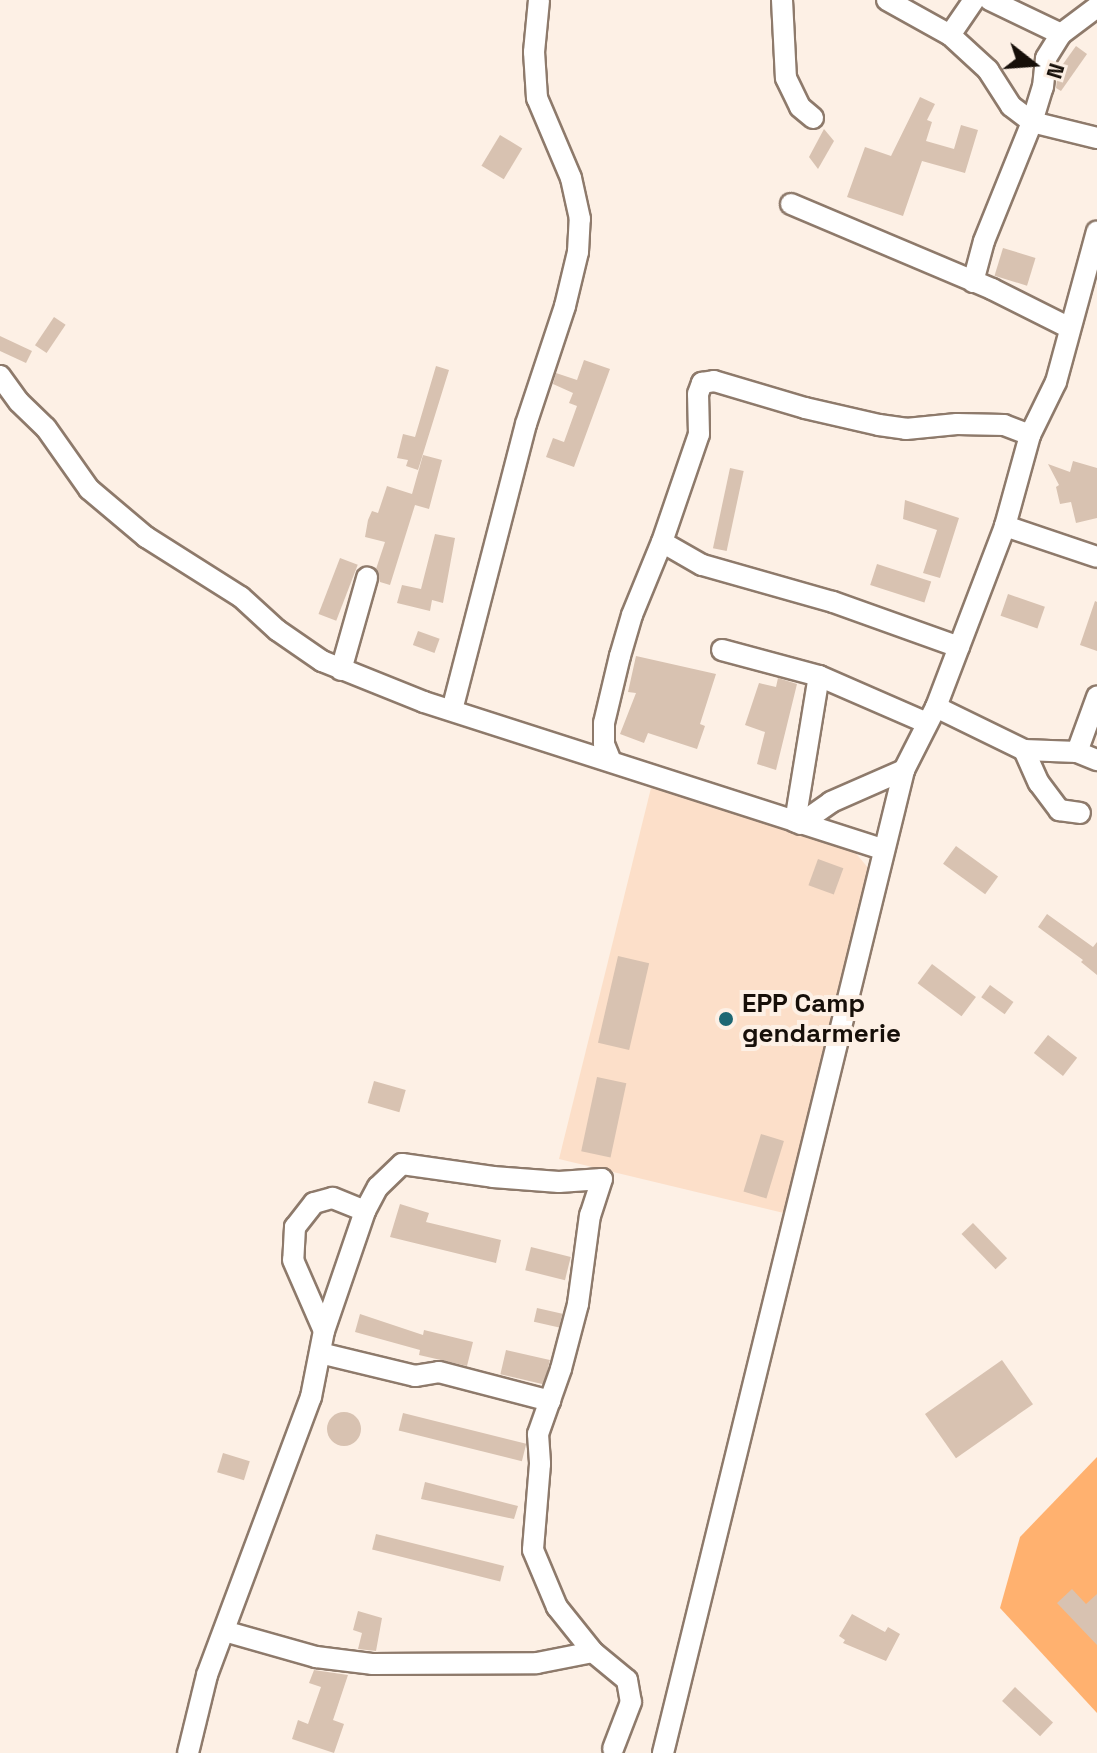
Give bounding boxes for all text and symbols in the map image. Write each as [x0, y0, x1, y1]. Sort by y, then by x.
north arrow [993, 24, 1073, 104]
text: N [1040, 60, 1071, 82]
place label: EPP Camp gendarmerie [742, 988, 901, 1050]
marker: EPP Camp gendarmerie [717, 1010, 735, 1028]

